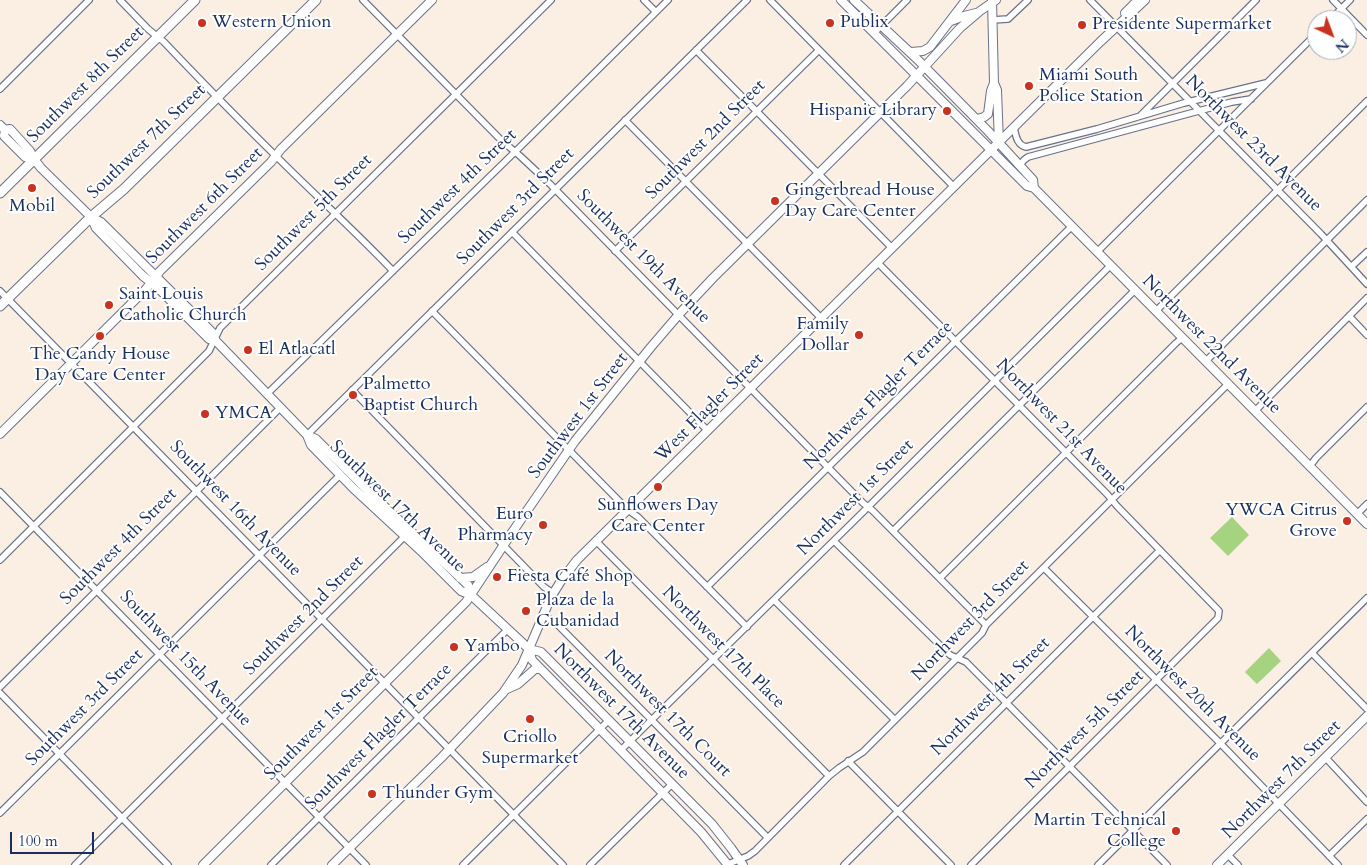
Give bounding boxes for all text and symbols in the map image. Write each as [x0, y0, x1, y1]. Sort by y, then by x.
north arrow [1307, 10, 1357, 60]
place label: Western Union [212, 12, 332, 34]
place label: Publix [840, 12, 889, 34]
place label: Presidente Supermarket [1092, 14, 1271, 36]
marker: Western Union [196, 17, 208, 29]
marker: Publix [824, 17, 836, 29]
marker: Presidente Supermarket [1076, 19, 1088, 31]
street label: Southwest 8th Street [23, 22, 149, 148]
text: N [1331, 35, 1353, 57]
place label: Miami South Police Station [1039, 65, 1143, 108]
street label: Northwest 23rd Avenue [1180, 71, 1326, 217]
street label: Southwest 2nd Street [642, 76, 770, 204]
street label: Southwest 7th Street [83, 80, 211, 204]
marker: Miami South Police Station [1023, 80, 1035, 92]
place label: Hispanic Library [809, 100, 937, 122]
marker: Hispanic Library [941, 105, 953, 117]
street label: Southwest 4th Street [394, 125, 522, 249]
street label: Southwest 6th Street [142, 143, 268, 269]
street label: Southwest 3rd Street [453, 144, 579, 270]
street label: Southwest 5th Street [251, 150, 377, 276]
place label: Gingerbread House Day Care Center [785, 180, 935, 222]
marker: Mobil [26, 182, 38, 194]
street label: Southwest 19th Avenue [572, 186, 714, 328]
marker: Gingerbread House Day Care Center [769, 195, 781, 207]
place label: Mobil [9, 196, 55, 218]
street label: Northwest 22nd Avenue [1137, 271, 1285, 419]
place label: Saint Louis Catholic Church [119, 284, 247, 326]
marker: Saint Louis Catholic Church [103, 299, 115, 311]
place label: Family Dollar [797, 314, 849, 356]
street label: Northwest Flagler Terrace [800, 317, 958, 475]
marker: Family Dollar [853, 329, 865, 341]
marker: The Candy House Day Care Center [94, 330, 106, 342]
place label: El Atlacatl [258, 339, 336, 361]
place label: The Candy House Day Care Center [30, 344, 170, 386]
marker: El Atlacatl [242, 344, 254, 356]
street label: Southwest 1st Street [525, 349, 633, 483]
street label: West Flagler Street [651, 349, 769, 467]
street label: Northwest 21st Avenue [991, 355, 1131, 499]
place label: Palmetto Baptist Church [363, 374, 478, 416]
marker: Palmetto Baptist Church [347, 389, 359, 401]
place label: YMCA [215, 403, 272, 425]
marker: YMCA [199, 408, 211, 420]
street label: Northwest 1st Street [793, 435, 919, 561]
street label: Southwest 16th Avenue [165, 437, 305, 581]
street label: Southwest 17th Avenue [325, 437, 469, 577]
marker: Sunflowers Day Care Center [652, 481, 664, 493]
street label: Southwest 4th Street [56, 484, 182, 610]
place label: Sunflowers Day Care Center [597, 495, 719, 538]
place label: YWCA Citrus Grove [1225, 500, 1337, 542]
place label: Euro Pharmacy [457, 504, 533, 546]
marker: YWCA Citrus Grove [1341, 515, 1353, 527]
marker: Euro Pharmacy [537, 519, 549, 531]
street label: Southwest 2nd Street [240, 552, 368, 680]
street label: Northwest 3rd Street [908, 556, 1034, 686]
place label: Fiesta Café Shop [507, 566, 633, 588]
marker: Fiesta Café Shop [491, 571, 503, 583]
street label: Northwest 17th Place [657, 582, 789, 714]
street label: Southwest 15th Avenue [115, 587, 255, 731]
place label: Plaza de la Cubanidad [536, 590, 619, 632]
marker: Plaza de la Cubanidad [520, 605, 532, 617]
street label: Northwest 20th Avenue [1119, 621, 1265, 767]
street label: Northwest 4th Street [927, 633, 1055, 761]
place label: Yambo [464, 636, 520, 658]
street label: Northwest 17th Avenue [548, 639, 694, 785]
marker: Yambo [448, 641, 460, 653]
street label: Southwest 3rd Street [22, 645, 148, 771]
street label: Northwest 17th Court [599, 646, 735, 782]
street label: Southwest Flagler Terrace [301, 659, 457, 815]
street label: Southwest 1st Street [260, 662, 384, 786]
street label: Northwest 5th Street [1021, 666, 1149, 794]
marker: Criollo Supermarket [524, 713, 536, 725]
street label: Northwest 7th Street [1218, 716, 1346, 844]
place label: Criollo Supermarket [482, 727, 578, 770]
place label: Thunder Gym [382, 783, 493, 805]
marker: Thunder Gym [366, 788, 378, 800]
place label: Martin Technical College [1034, 810, 1166, 852]
scale bar [12, 822, 96, 854]
marker: Martin Technical College [1170, 825, 1182, 837]
text: 100 m [18, 831, 58, 851]

